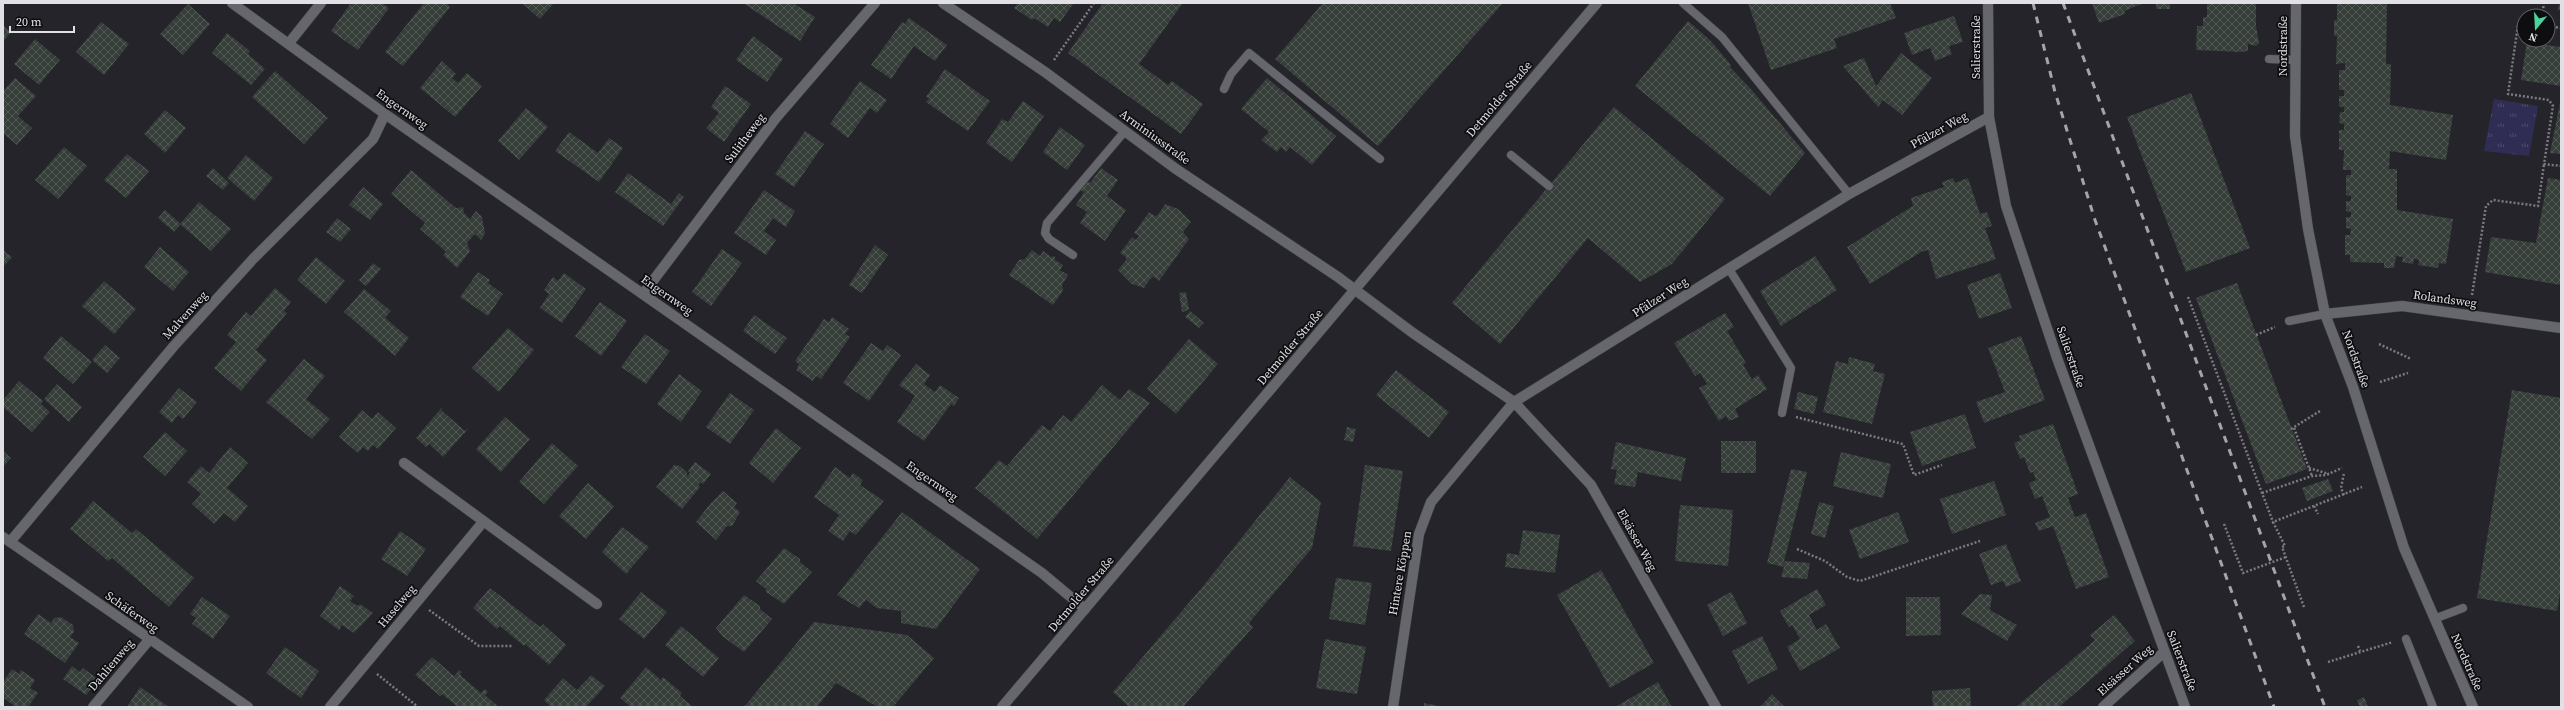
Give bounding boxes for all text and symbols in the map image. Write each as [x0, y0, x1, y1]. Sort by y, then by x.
scale bar [10, 8, 74, 34]
north arrow [2516, 8, 2556, 48]
text: 20 m [16, 14, 42, 30]
street label: Salierstraße [1968, 15, 1984, 79]
street label: Nordstraße [2275, 16, 2291, 76]
text: N [2527, 29, 2539, 45]
street label: Detmolder Straße [1463, 58, 1535, 140]
street label: Engernweg [373, 85, 431, 133]
street label: Arminiusstraße [1116, 106, 1194, 168]
street label: Pfälzer Weg [1908, 108, 1970, 152]
street label: Sulitheweg [721, 110, 769, 166]
street label: Engernweg [638, 271, 696, 319]
street label: Pfälzer Weg [1629, 273, 1691, 321]
street label: Malvenweg [159, 287, 211, 343]
street label: Rolandsweg [2412, 287, 2478, 311]
street label: Detmolder Straße [1254, 306, 1326, 388]
street label: Salierstraße [2053, 324, 2089, 390]
street label: Nordstraße [2338, 328, 2374, 390]
street label: Engernweg [903, 457, 961, 505]
street label: Elsässer Weg [1613, 506, 1661, 574]
street label: Hintere Köppen [1385, 529, 1415, 617]
street label: Detmolder Straße [1045, 553, 1117, 635]
street label: Haselweg [374, 581, 420, 631]
street label: Schäferweg [102, 588, 162, 636]
street label: Salierstraße [2163, 628, 2201, 694]
street label: Nordstraße [2447, 631, 2487, 693]
street label: Dahlienweg [85, 636, 137, 694]
street label: Elsässer Weg [2094, 641, 2156, 699]

